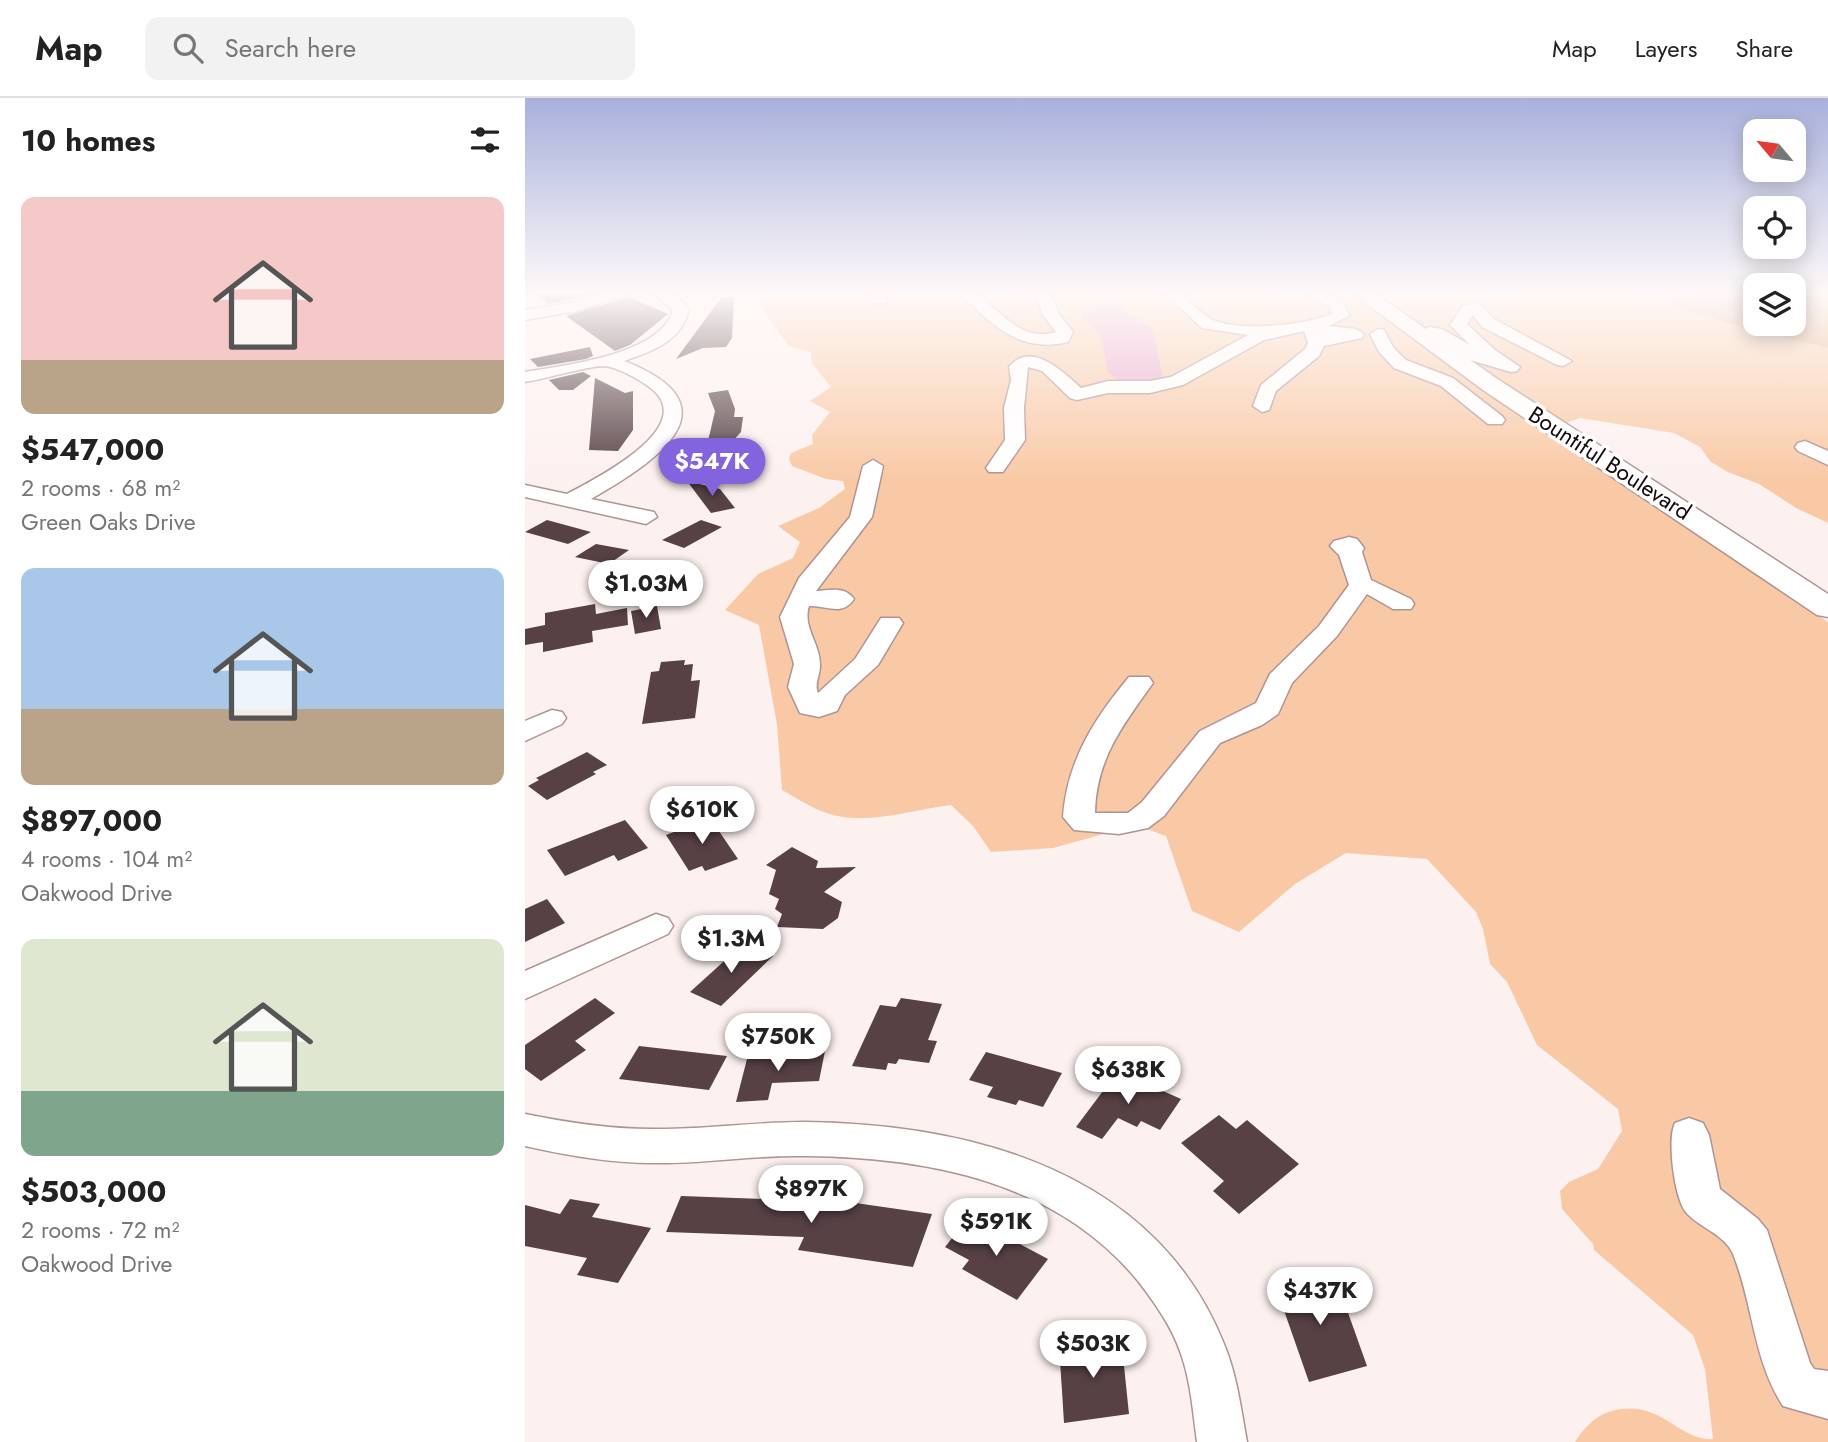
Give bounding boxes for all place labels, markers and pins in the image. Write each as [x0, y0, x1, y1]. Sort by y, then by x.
pin: $547K [663, 438, 761, 498]
pin: $1.03M [589, 560, 703, 620]
pin: $610K [653, 786, 751, 846]
pin: $1.3M [682, 916, 780, 975]
pin: $750K [729, 1014, 827, 1073]
pin: $638K [1079, 1046, 1177, 1106]
pin: $897K [762, 1166, 860, 1225]
pin: $591K [947, 1198, 1045, 1258]
pin: $437K [1271, 1268, 1369, 1327]
pin: $503K [1044, 1320, 1142, 1380]

